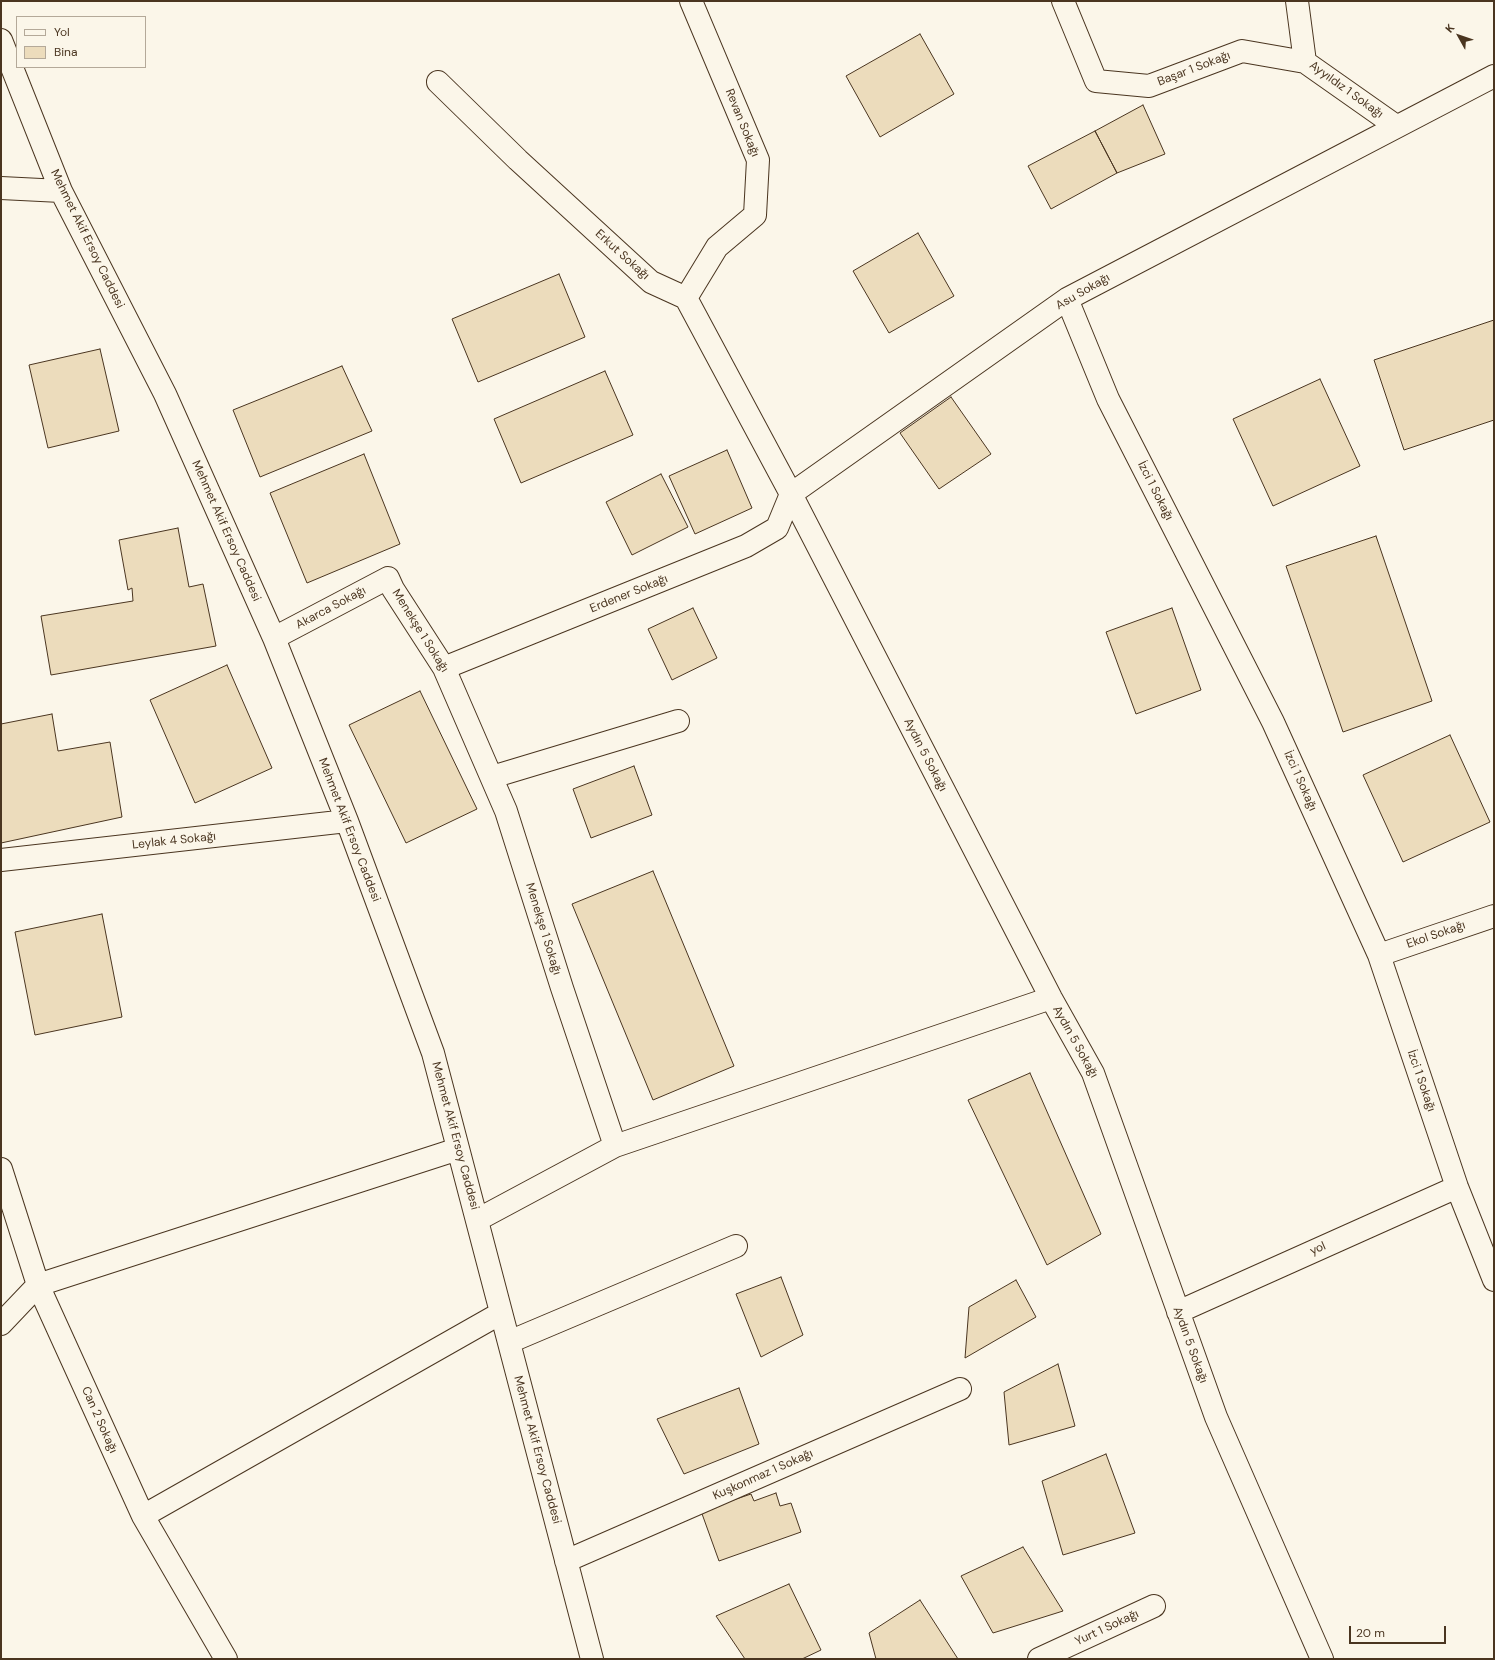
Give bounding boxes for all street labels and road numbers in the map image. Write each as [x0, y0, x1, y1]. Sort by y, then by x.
street label: Başar 1 Sokağı [1156, 49, 1232, 89]
street label: Ayyıldız 1 Sokağı [1306, 58, 1386, 122]
street label: Revan Sokağı [722, 87, 762, 159]
street label: Mehmet Akif Ersoy Caddesi [47, 167, 127, 311]
street label: Erkut Sokağı [592, 227, 652, 283]
street label: Asu Sokağı [1053, 271, 1113, 313]
street label: Mehmet Akif Ersoy Caddesi [188, 458, 264, 604]
street label: İzci 1 Sokağı [1134, 459, 1176, 523]
street label: Erdener Sokağı [588, 572, 670, 616]
street label: Akarca Sokağı [294, 584, 368, 632]
street label: Menekşe 1 Sokağı [389, 587, 451, 675]
street label: Aydın 5 Sokağı [900, 716, 950, 794]
street label: İzci 1 Sokağı [1280, 749, 1320, 813]
street label: Mehmet Akif Ersoy Caddesi [315, 756, 383, 904]
street label: Leylak 4 Sokağı [131, 829, 217, 853]
street label: Menekşe 1 Sokağı [522, 881, 564, 977]
street label: Ekol Sokağı [1405, 918, 1467, 952]
street label: Aydın 5 Sokağı [1049, 1003, 1101, 1081]
street label: İzci 1 Sokağı [1404, 1048, 1438, 1114]
street label: Mehmet Akif Ersoy Caddesi [428, 1060, 482, 1212]
street label: yol [1308, 1239, 1328, 1259]
street label: Aydın 5 Sokağı [1170, 1305, 1210, 1385]
street label: Mehmet Akif Ersoy Caddesi [510, 1374, 564, 1526]
street label: Can 2 Sokağı [78, 1385, 120, 1455]
street label: Kuşkonmaz 1 Sokağı [711, 1446, 815, 1504]
street label: Yurt 1 Sokağı [1073, 1607, 1141, 1649]

